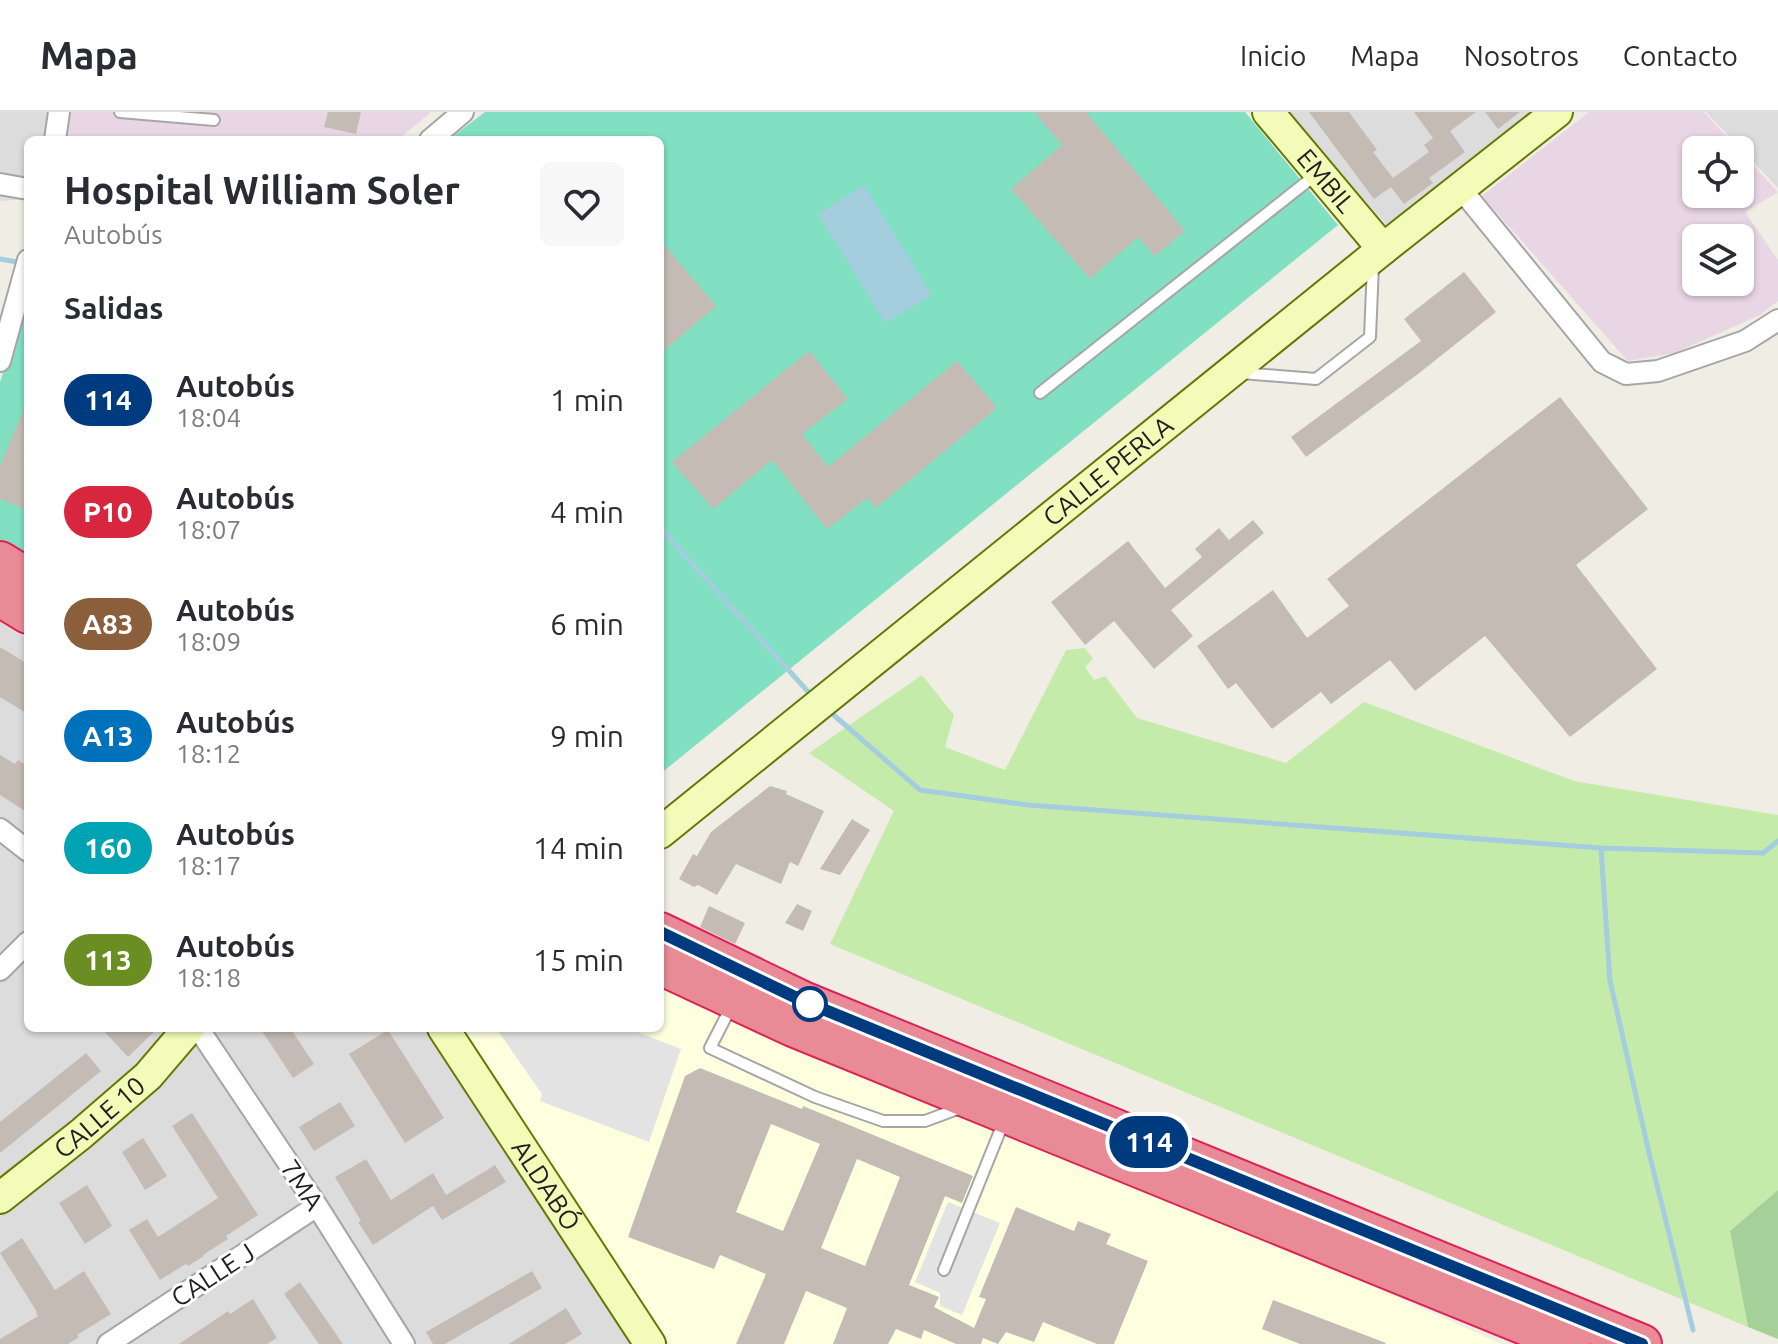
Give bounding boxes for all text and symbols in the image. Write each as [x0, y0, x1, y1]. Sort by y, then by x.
text: Mapa [40, 34, 138, 76]
text: Inicio [1240, 40, 1306, 71]
text: Mapa [1350, 40, 1420, 71]
text: Nosotros [1464, 40, 1579, 71]
text: Contacto [1623, 40, 1738, 71]
map controls [1682, 136, 1754, 296]
button: locate [1682, 136, 1754, 208]
street label: EMBIL [1291, 143, 1361, 218]
button: heart [540, 162, 624, 246]
text: Hospital William Soler [64, 169, 460, 211]
text: Autobús [64, 220, 162, 249]
button: layers [1682, 224, 1754, 296]
text: Salidas [64, 291, 163, 325]
text: Autobús [176, 369, 295, 403]
text: 1 min [550, 383, 624, 417]
text: 114 [84, 384, 132, 415]
text: 18:04 [176, 403, 241, 432]
street label: CALLE PERLA [1037, 410, 1178, 532]
text: Autobús [176, 481, 295, 515]
text: 4 min [550, 495, 624, 529]
text: P10 [83, 496, 133, 527]
text: 18:07 [176, 515, 241, 544]
text: Autobús [176, 593, 295, 627]
text: 6 min [550, 607, 624, 641]
text: A83 [82, 608, 134, 639]
text: 18:09 [176, 627, 241, 656]
text: Autobús [176, 705, 295, 739]
text: 9 min [550, 719, 624, 753]
text: A13 [82, 720, 134, 751]
text: 18:12 [176, 739, 241, 768]
text: Autobús [176, 817, 295, 851]
text: 14 min [533, 831, 624, 865]
text: 160 [84, 832, 132, 863]
text: 18:17 [176, 851, 241, 880]
text: Autobús [176, 929, 295, 963]
text: 15 min [533, 943, 624, 977]
text: 113 [84, 944, 132, 975]
text: 18:18 [176, 963, 241, 992]
unlabelled marker [793, 987, 827, 1021]
street label: CALLE 10 [48, 1071, 150, 1164]
line badge: 114 [1103, 1116, 1195, 1168]
text: 114 [1125, 1126, 1173, 1157]
street label: ALDABÓ [506, 1134, 586, 1236]
street label: 7MA [275, 1154, 330, 1215]
street label: CALLE J [166, 1237, 260, 1312]

